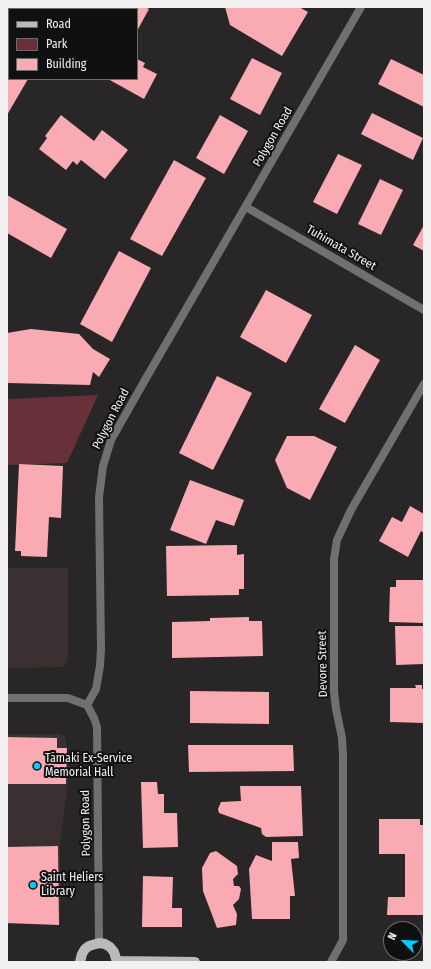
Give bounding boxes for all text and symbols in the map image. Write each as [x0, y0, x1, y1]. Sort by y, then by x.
legend [8, 8, 138, 80]
text: Road [46, 17, 71, 31]
text: Park [46, 37, 67, 51]
text: Building [46, 57, 86, 71]
street label: Polygon Road [250, 105, 296, 169]
street label: Tuhimata Street [304, 222, 378, 274]
street label: Polygon Road [90, 386, 132, 452]
street label: Devore Street [315, 631, 331, 697]
place label: Tāmaki Ex-Service Memorial Hall [45, 752, 132, 780]
marker: Tāmaki Ex-Service Memorial Hall [32, 761, 42, 771]
street label: Polygon Road [78, 790, 94, 856]
place label: Saint Heliers Library [41, 871, 103, 899]
marker: Saint Heliers Library [28, 880, 38, 890]
north arrow [383, 921, 423, 961]
text: N [385, 931, 400, 942]

